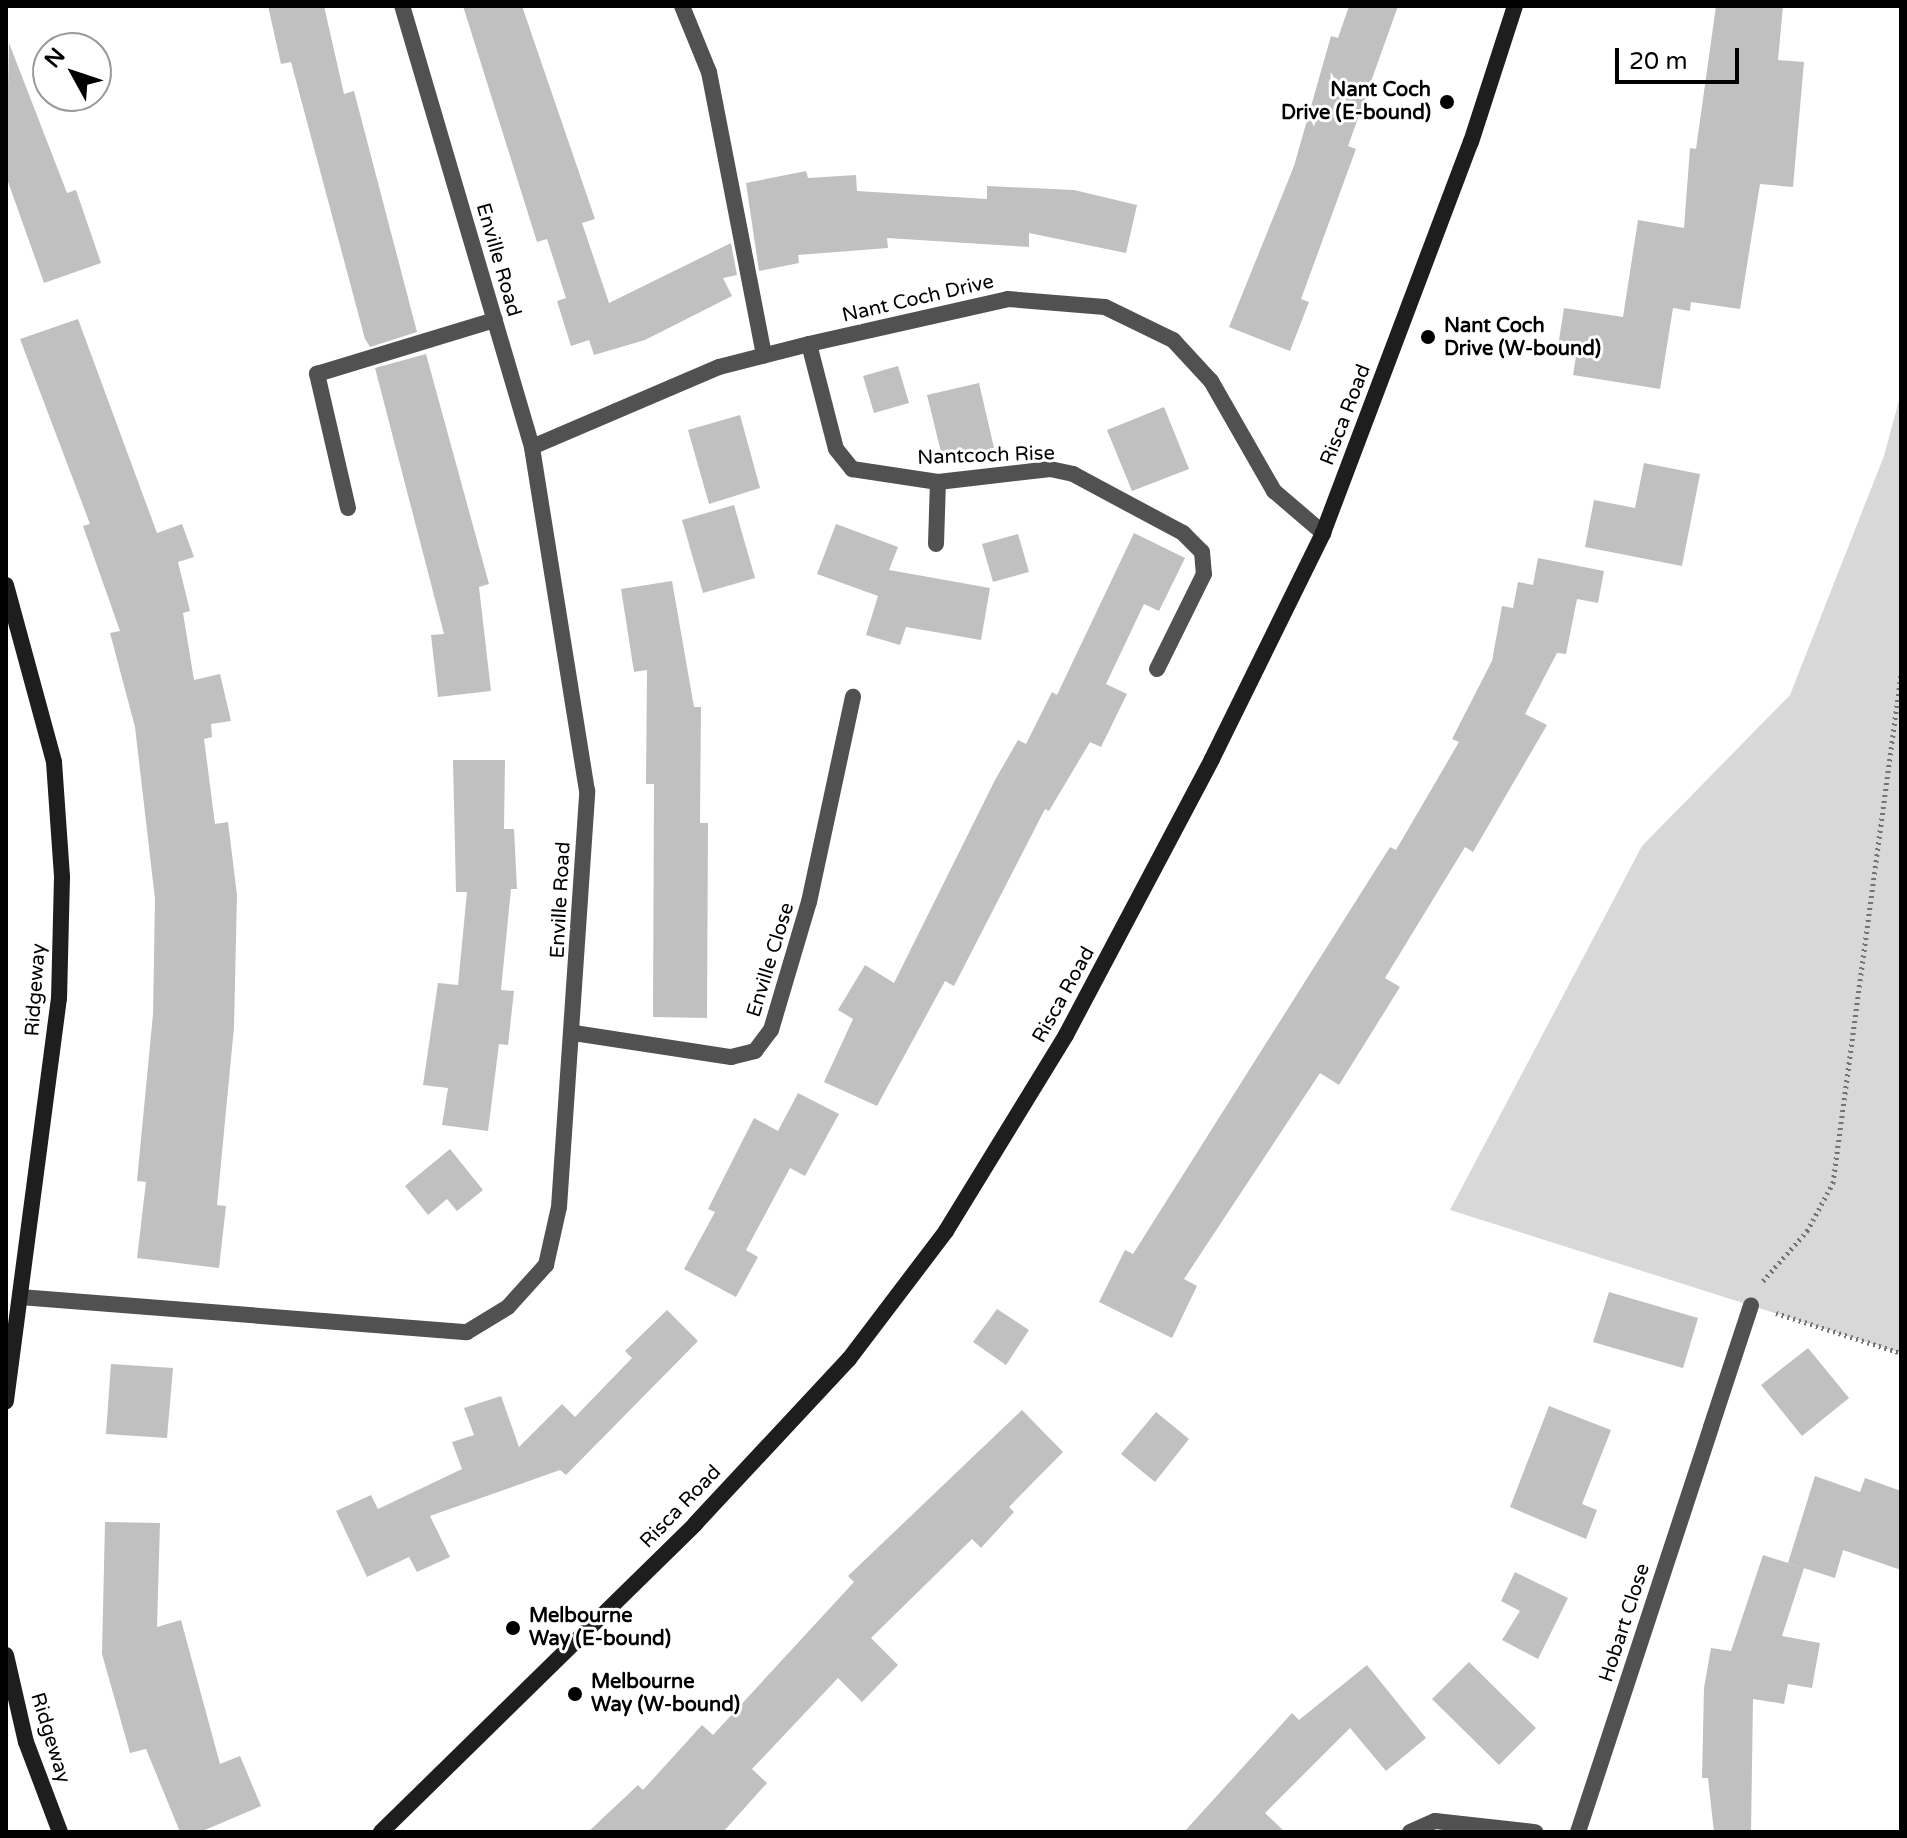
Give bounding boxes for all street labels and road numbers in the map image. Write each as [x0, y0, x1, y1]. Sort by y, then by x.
street label: Enville Road [470, 200, 526, 320]
street label: Nant Coch Drive [840, 270, 996, 328]
street label: Risca Road [1316, 361, 1376, 469]
street label: Nantcoch Rise [917, 442, 1055, 470]
street label: Enville Road [546, 841, 576, 959]
street label: Enville Close [742, 900, 800, 1020]
street label: Ridgeway [21, 943, 51, 1037]
street label: Risca Road [1028, 943, 1100, 1047]
street label: Risca Road [635, 1460, 727, 1554]
street label: Hobart Close [1595, 1561, 1655, 1685]
street label: Ridgeway [25, 1690, 75, 1786]

